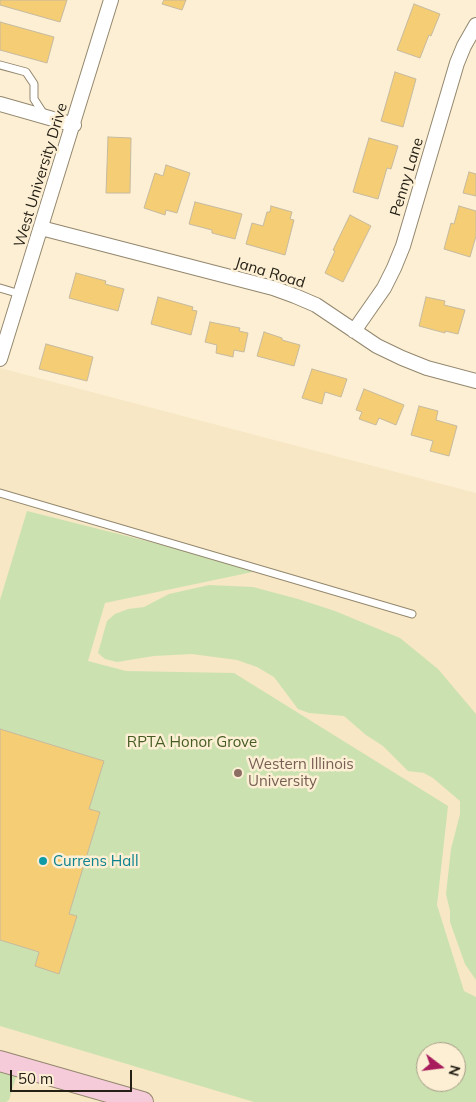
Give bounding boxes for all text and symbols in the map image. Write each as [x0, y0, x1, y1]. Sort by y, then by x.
street label: West University Drive [11, 101, 71, 249]
street label: Penny Lane [387, 136, 427, 218]
street label: Jana Road [233, 254, 307, 292]
park label: RPTA Honor Grove [127, 733, 257, 751]
place label: Western Illinois University [248, 755, 354, 790]
marker: Western Illinois University [232, 767, 244, 779]
place label: Currens Hall [53, 852, 138, 870]
marker: Currens Hall [37, 855, 49, 867]
north arrow [416, 1042, 466, 1092]
scale bar [12, 1060, 135, 1092]
text: N [444, 1063, 465, 1078]
text: 50 m [18, 1069, 53, 1088]

